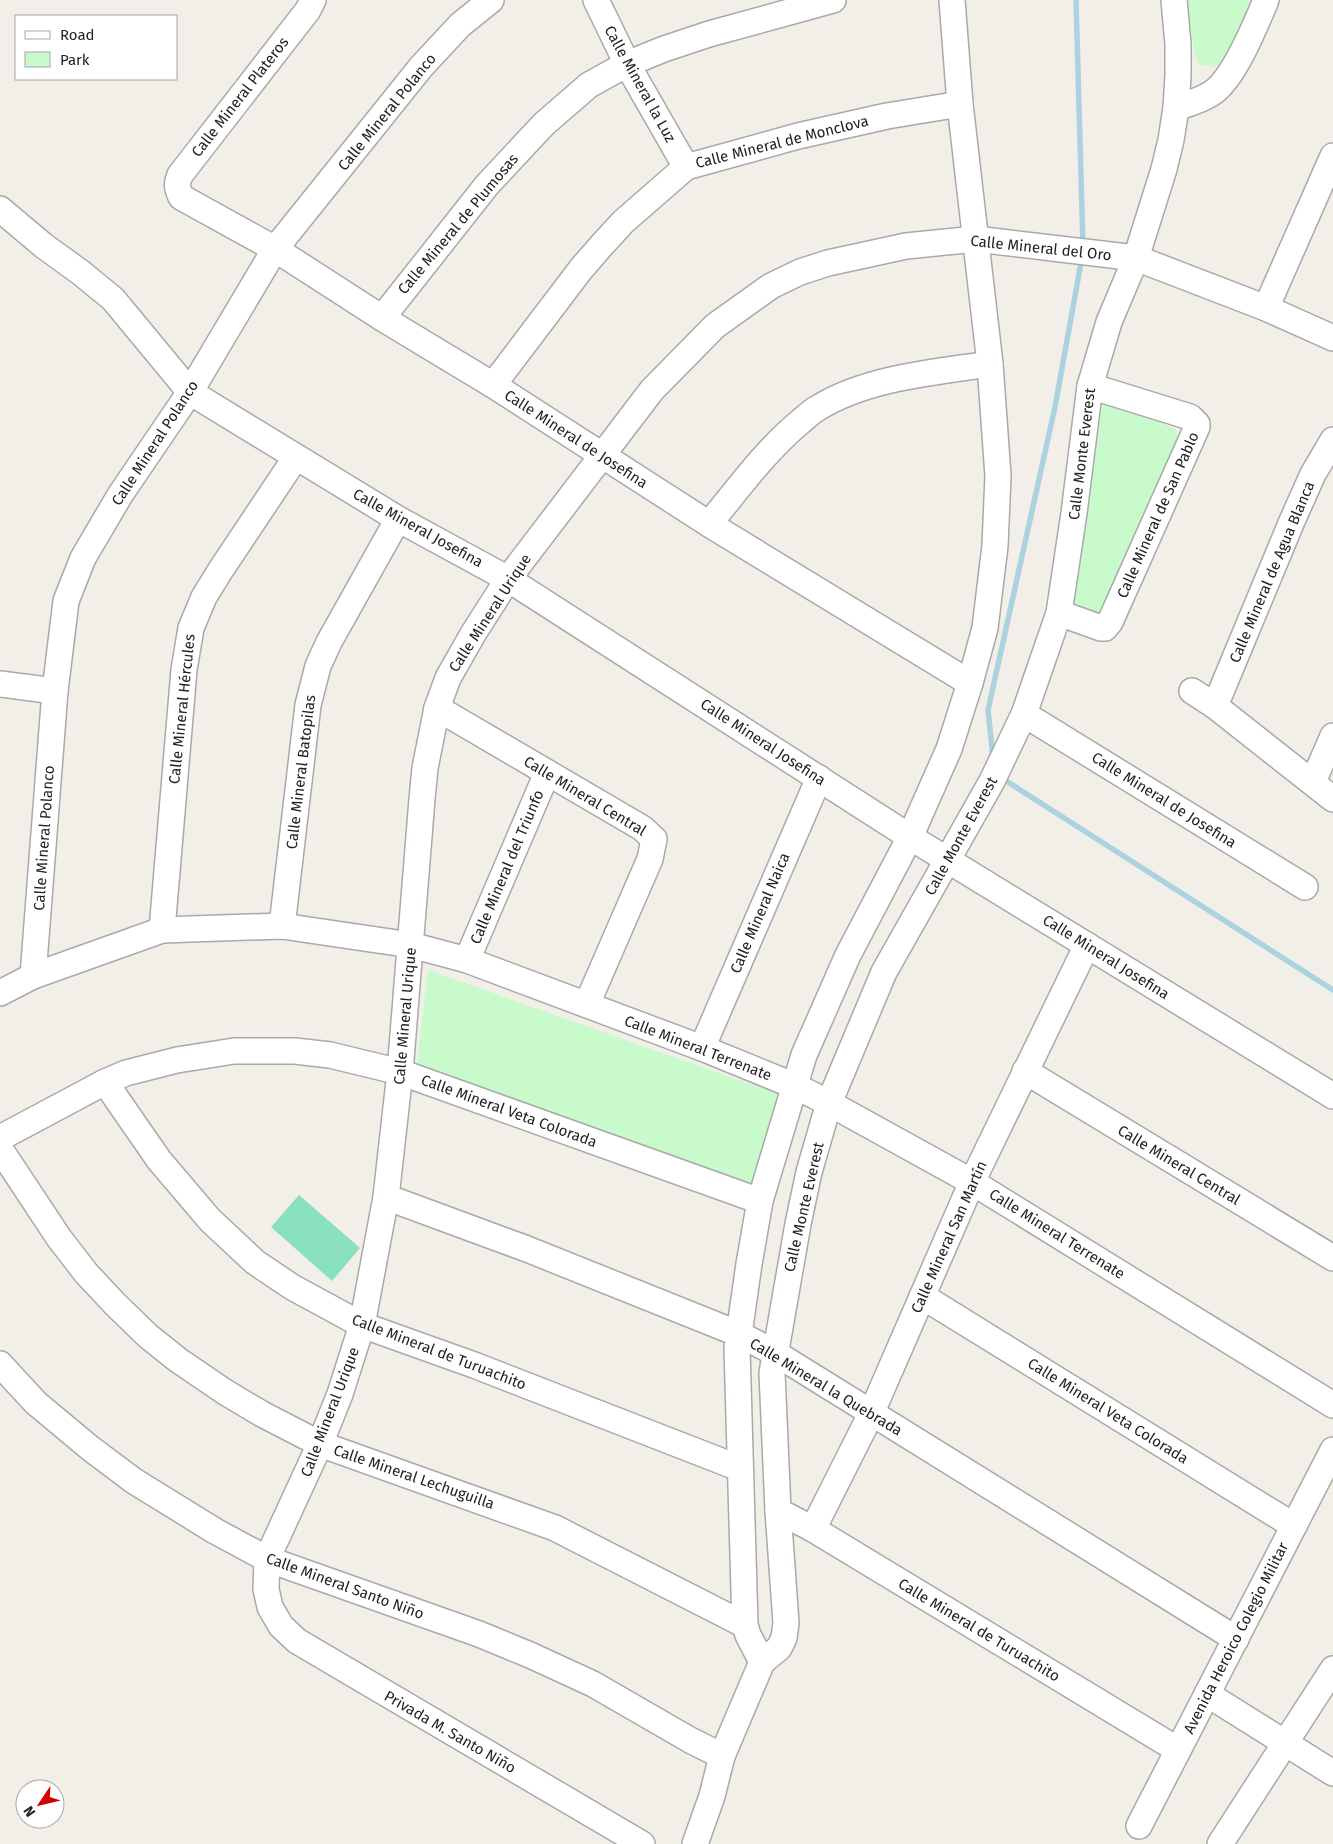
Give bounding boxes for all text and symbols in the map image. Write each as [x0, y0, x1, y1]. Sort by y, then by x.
legend [15, 15, 178, 80]
street label: Calle Mineral la Luz [600, 23, 680, 146]
text: Road [60, 26, 95, 44]
street label: Calle Mineral Plateros [188, 33, 292, 161]
street label: Calle Mineral Polanco [334, 50, 440, 174]
text: Park [60, 51, 90, 69]
street label: Calle Mineral de Monclova [694, 112, 870, 172]
street label: Calle Mineral de Plumosas [394, 150, 522, 298]
street label: Calle Mineral del Oro [970, 232, 1112, 264]
street label: Calle Mineral Polanco [108, 377, 202, 509]
street label: Calle Mineral de Josefina [501, 386, 651, 492]
street label: Calle Monte Everest [1065, 386, 1099, 521]
street label: Calle Mineral de San Pablo [1113, 429, 1203, 601]
street label: Calle Mineral de Agua Blanca [1226, 479, 1318, 665]
street label: Calle Mineral Josefina [350, 485, 486, 571]
street label: Calle Mineral Urique [445, 550, 535, 676]
street label: Calle Mineral Hércules [165, 633, 199, 785]
street label: Calle Mineral Batopilas [283, 694, 319, 850]
street label: Calle Mineral Josefina [697, 695, 829, 789]
street label: Calle Mineral de Josefina [1088, 748, 1240, 852]
street label: Calle Mineral Central [520, 752, 650, 840]
street label: Calle Mineral Polanco [30, 765, 58, 911]
street label: Calle Monte Everest [921, 773, 1001, 898]
street label: Calle Mineral del Triunfo [466, 787, 548, 947]
street label: Calle Mineral Naica [726, 850, 794, 976]
street label: Calle Mineral Josefina [1039, 911, 1173, 1003]
street label: Calle Mineral Urique [390, 947, 420, 1085]
street label: Calle Mineral Terrenate [622, 1012, 774, 1084]
street label: Calle Mineral Veta Colorada [419, 1071, 599, 1151]
street label: Calle Mineral Central [1114, 1121, 1244, 1209]
street label: Calle Monte Everest [780, 1140, 828, 1274]
street label: Calle Mineral San Martín [907, 1158, 991, 1316]
street label: Calle Mineral Terrenate [986, 1185, 1128, 1283]
street label: Calle Mineral de Turuachito [349, 1310, 529, 1394]
street label: Calle Mineral la Quebrada [746, 1334, 906, 1440]
street label: Calle Mineral Urique [297, 1345, 363, 1479]
street label: Calle Mineral Veta Colorada [1024, 1354, 1192, 1468]
street label: Calle Mineral Lechuguilla [331, 1441, 497, 1513]
street label: Avenida Heroico Colegio Militar [1180, 1539, 1292, 1737]
street label: Calle Mineral Santo Niño [264, 1549, 426, 1623]
street label: Calle Mineral de Turuachito [895, 1575, 1063, 1685]
street label: Privada M. Santo Niño [381, 1687, 519, 1777]
north arrow [15, 1779, 65, 1829]
text: N [20, 1802, 39, 1820]

